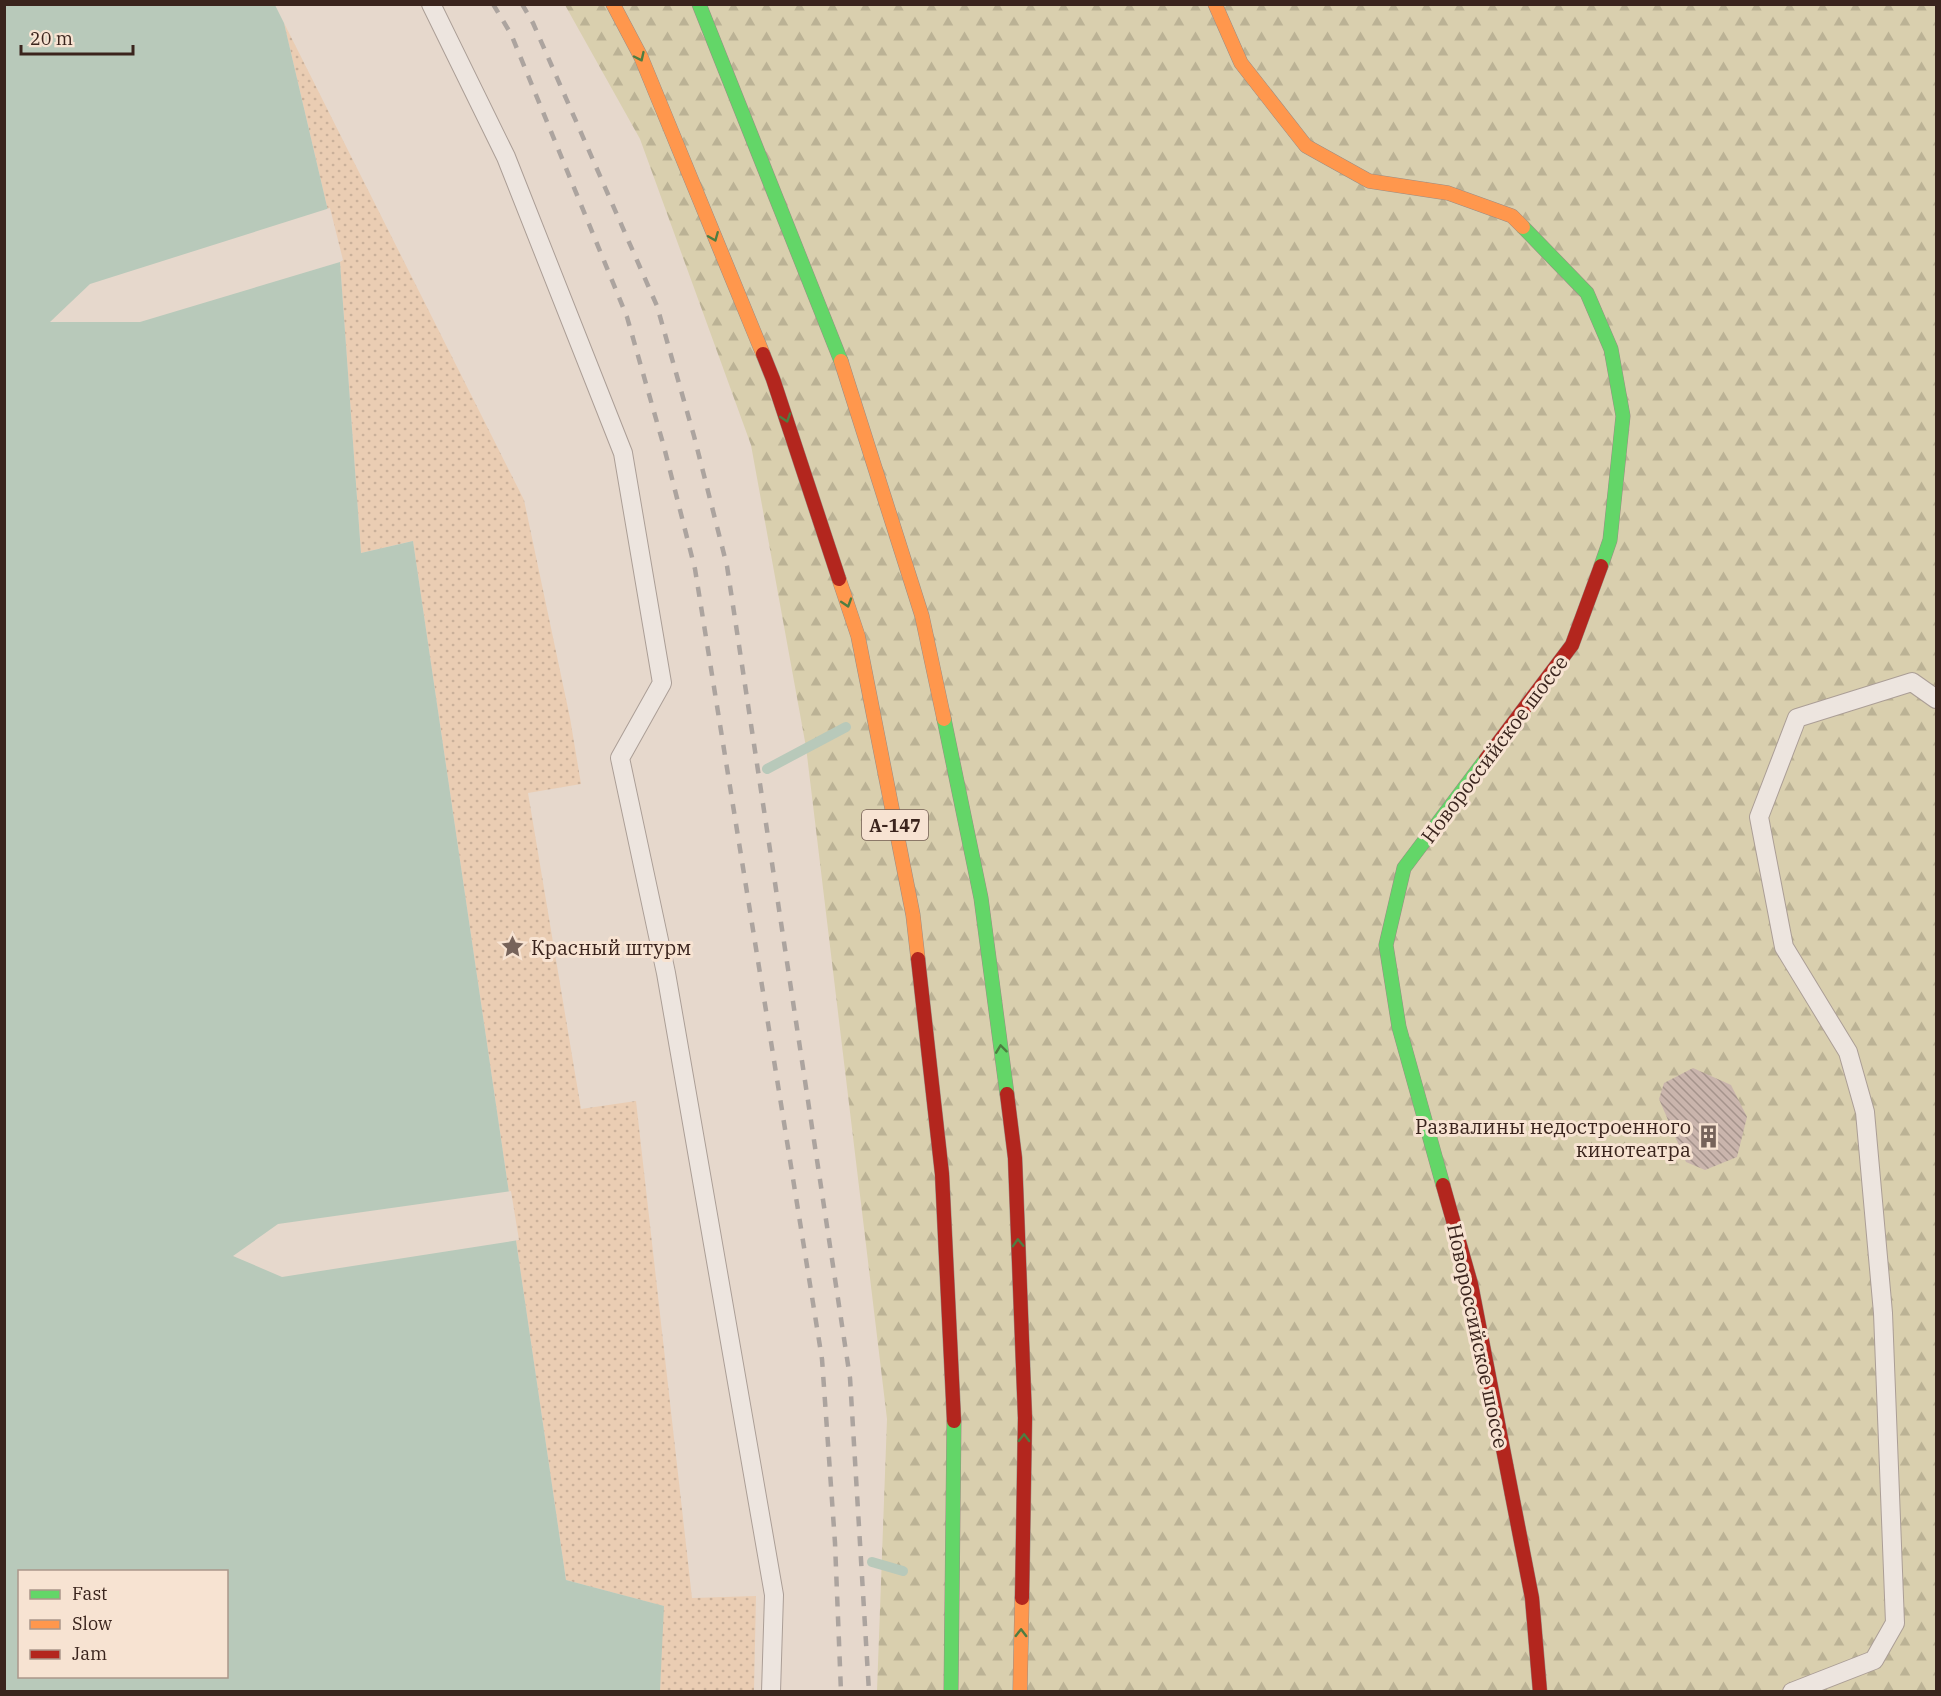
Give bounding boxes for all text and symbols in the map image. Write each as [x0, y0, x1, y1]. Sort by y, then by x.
scale bar [21, 18, 134, 56]
text: 20 m [30, 27, 73, 50]
one-way arrow [632, 50, 644, 61]
one-way arrow [707, 230, 719, 241]
one-way arrow [778, 412, 791, 423]
one-way arrow [840, 597, 852, 608]
street label: Новороссийское шоссе [1414, 650, 1574, 848]
road number: А-147 [862, 810, 928, 840]
place icon: Красный штурм [500, 934, 526, 960]
place label: Красный штурм [531, 934, 691, 961]
one-way arrow [995, 1045, 1007, 1054]
place label: Развалины недостроенного кинотеатра [1415, 1113, 1691, 1163]
building icon: Развалины недостроенного кинотеатра [1696, 1124, 1722, 1150]
street label: Новороссийское шоссе [1441, 1221, 1515, 1451]
one-way arrow [1012, 1239, 1024, 1248]
one-way arrow [1018, 1434, 1030, 1443]
legend [18, 1570, 228, 1678]
text: Fast [72, 1582, 107, 1605]
text: Slow [72, 1612, 112, 1635]
one-way arrow [1015, 1629, 1027, 1638]
text: Jam [72, 1642, 107, 1665]

